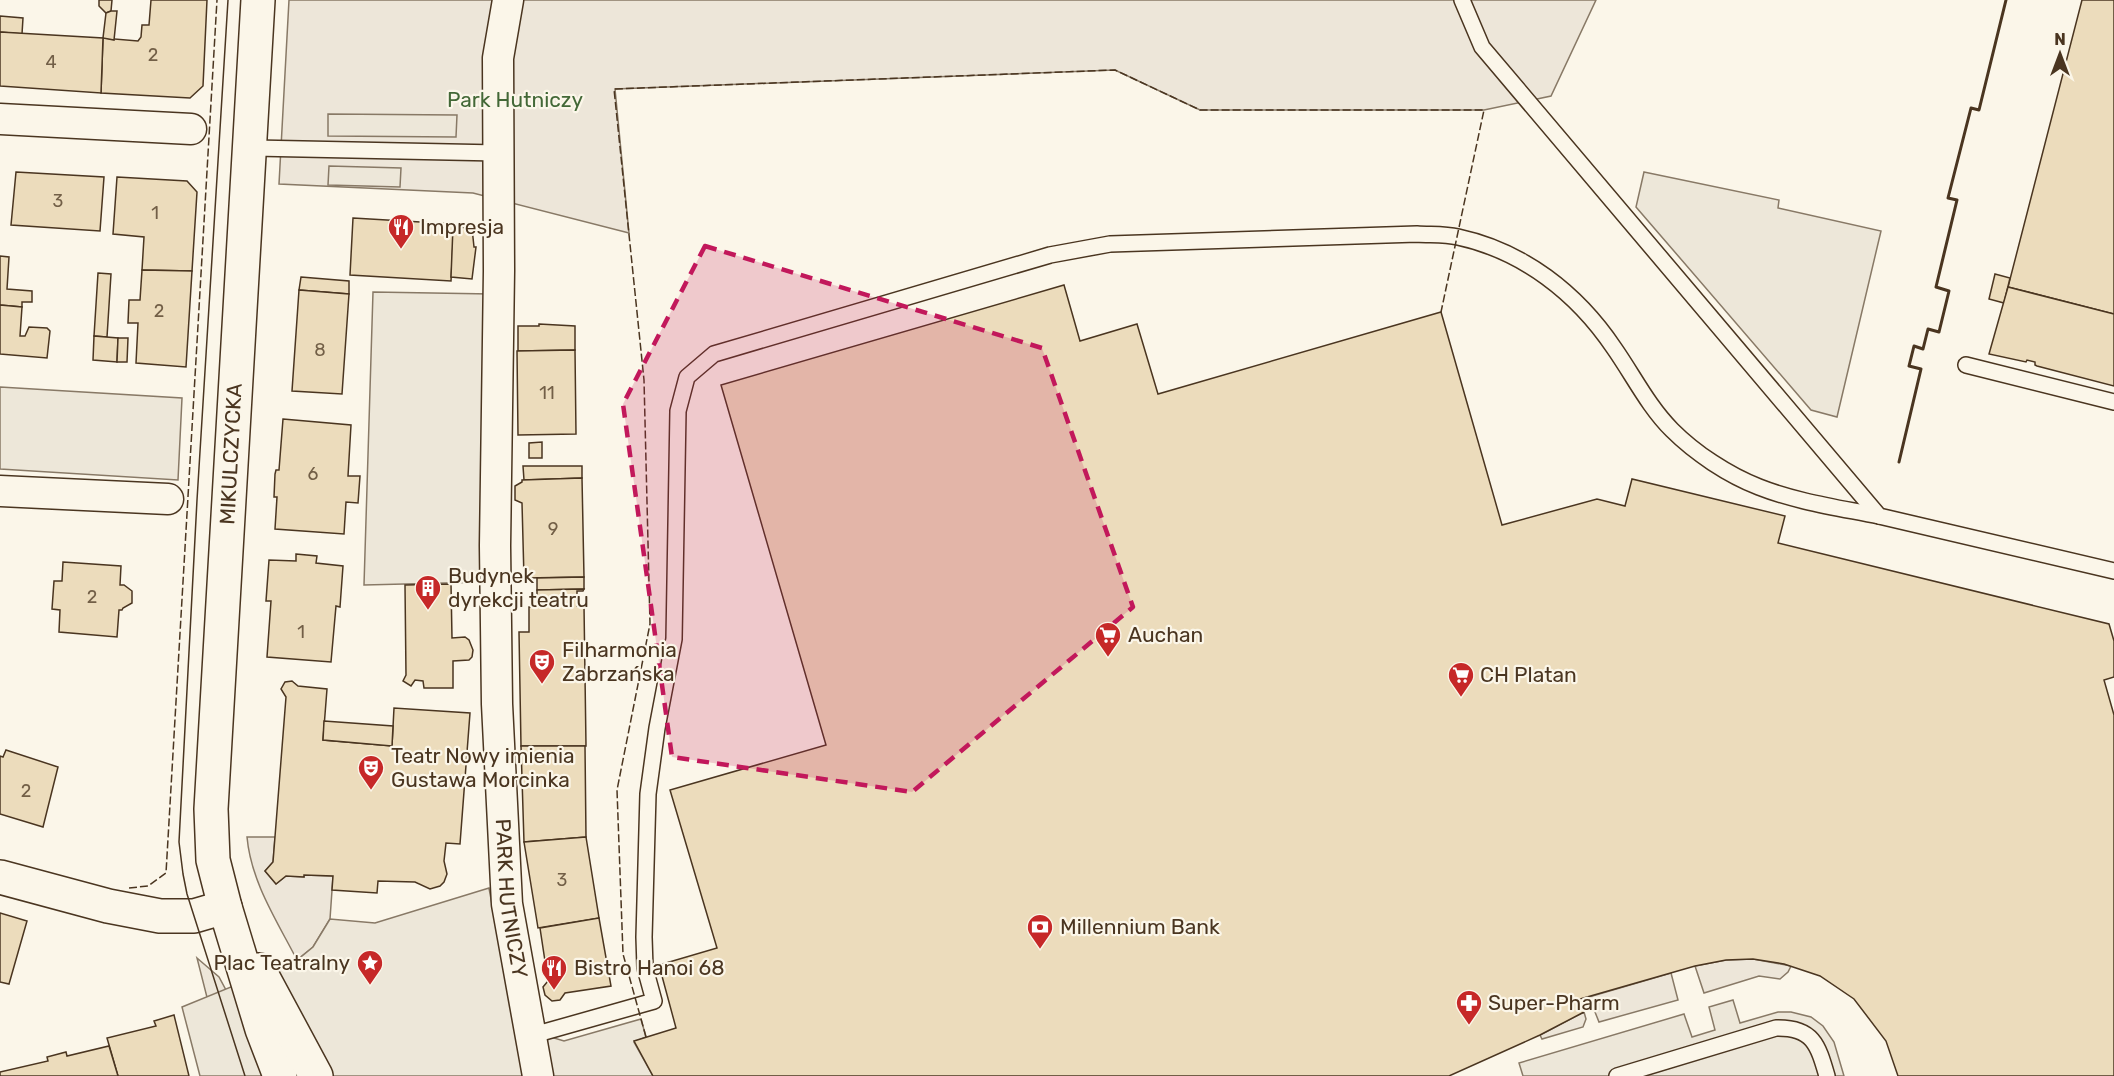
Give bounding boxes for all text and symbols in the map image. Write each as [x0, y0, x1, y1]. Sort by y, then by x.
north arrow [2030, 24, 2090, 84]
text: N [2054, 30, 2066, 49]
house number: 2 [148, 44, 158, 66]
house number: 4 [45, 51, 57, 73]
park label: Park Hutniczy [447, 87, 583, 112]
house number: 3 [53, 190, 63, 212]
house number: 1 [151, 202, 159, 224]
restaurant icon: Impresja [386, 212, 416, 250]
place label: Impresja [420, 214, 504, 239]
house number: 2 [154, 300, 164, 322]
house number: 8 [314, 339, 326, 361]
house number: 11 [539, 382, 555, 404]
street label: MIKULCZYCKA [214, 383, 247, 525]
house number: 6 [308, 463, 319, 485]
house number: 9 [548, 518, 558, 540]
place label: Budynek dyrekcji teatru [448, 563, 589, 612]
building icon: Budynek dyrekcji teatru [413, 573, 443, 611]
house number: 2 [87, 586, 97, 608]
supermarket icon: Auchan [1093, 620, 1123, 658]
house number: 1 [297, 621, 305, 643]
place label: Auchan [1128, 622, 1203, 647]
place label: Filharmonia Zabrzańska [562, 637, 677, 686]
theatre icon: Filharmonia Zabrzańska [527, 647, 557, 685]
supermarket icon: CH Platan [1446, 660, 1476, 698]
place label: CH Platan [1480, 662, 1577, 687]
place label: Teatr Nowy imienia Gustawa Morcinka [391, 743, 575, 792]
theatre icon: Teatr Nowy imienia Gustawa Morcinka [356, 753, 386, 791]
house number: 2 [21, 780, 31, 802]
street label: PARK HUTNICZY [491, 818, 533, 980]
house number: 3 [557, 869, 567, 891]
bank icon: Millennium Bank [1025, 912, 1055, 950]
place label: Millennium Bank [1060, 914, 1220, 939]
place icon: Plac Teatralny [355, 948, 385, 986]
place label: Plac Teatralny [214, 950, 350, 975]
restaurant icon: Bistro Hanoi 68 [539, 953, 569, 991]
place label: Bistro Hanoi 68 [574, 955, 725, 980]
pharmacy icon: Super-Pharm [1454, 988, 1484, 1026]
place label: Super-Pharm [1488, 990, 1620, 1015]

